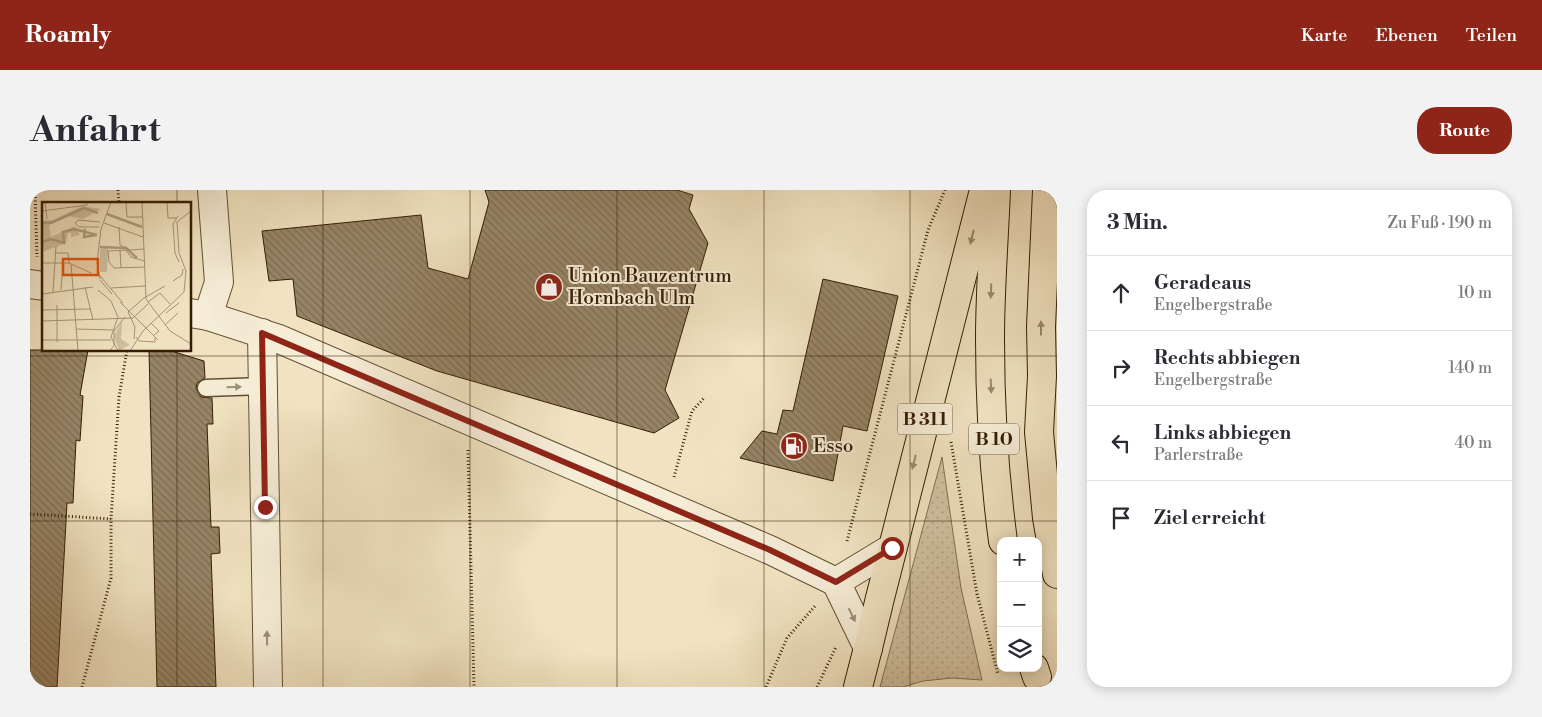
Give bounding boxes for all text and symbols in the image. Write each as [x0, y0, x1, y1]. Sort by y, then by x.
text: Roamly [25, 20, 111, 50]
text: Karte [1301, 24, 1347, 47]
text: Ebenen [1375, 24, 1438, 47]
text: Teilen [1466, 24, 1517, 47]
button: Route [1417, 107, 1512, 154]
text: Anfahrt [30, 109, 161, 152]
inset map [42, 202, 191, 351]
text: 3 Min. [1107, 210, 1168, 236]
text: Zu Fuß · 190 m [1387, 213, 1492, 233]
one-way arrow [968, 230, 976, 245]
place label: Union Bauzentrum Hornbach Ulm [568, 264, 732, 310]
text: Geradeaus [1154, 271, 1251, 295]
shop icon: Union Bauzentrum Hornbach Ulm [534, 272, 564, 302]
icon: ahead [1107, 279, 1135, 307]
one-way arrow [987, 283, 995, 299]
text: 10 m [1458, 283, 1492, 303]
text: Engelbergstraße [1154, 295, 1273, 315]
one-way arrow [1037, 319, 1045, 335]
text: Rechts abbiegen [1154, 346, 1300, 370]
icon: right [1107, 354, 1135, 382]
text: 140 m [1448, 358, 1492, 378]
text: Engelbergstraße [1154, 370, 1273, 390]
one-way arrow [987, 378, 995, 394]
one-way arrow [227, 383, 243, 391]
road number: B 311 [898, 403, 952, 434]
text: Links abbiegen [1154, 421, 1291, 445]
road number: B 10 [969, 423, 1019, 454]
icon: left [1107, 429, 1135, 457]
fuel station icon: Esso [779, 431, 809, 461]
text: 40 m [1455, 433, 1492, 453]
place label: Esso [813, 434, 853, 458]
text: Parlerstraße [1154, 445, 1243, 465]
one-way arrow [910, 455, 918, 470]
route end [254, 496, 277, 519]
icon: arrive [1107, 504, 1135, 532]
text: Ziel erreicht [1154, 506, 1265, 530]
route start [881, 537, 904, 560]
map controls [997, 537, 1042, 672]
button: + [997, 537, 1042, 582]
button: − [997, 582, 1042, 627]
one-way arrow [848, 608, 856, 622]
button: layers [997, 627, 1042, 672]
one-way arrow [263, 630, 271, 646]

